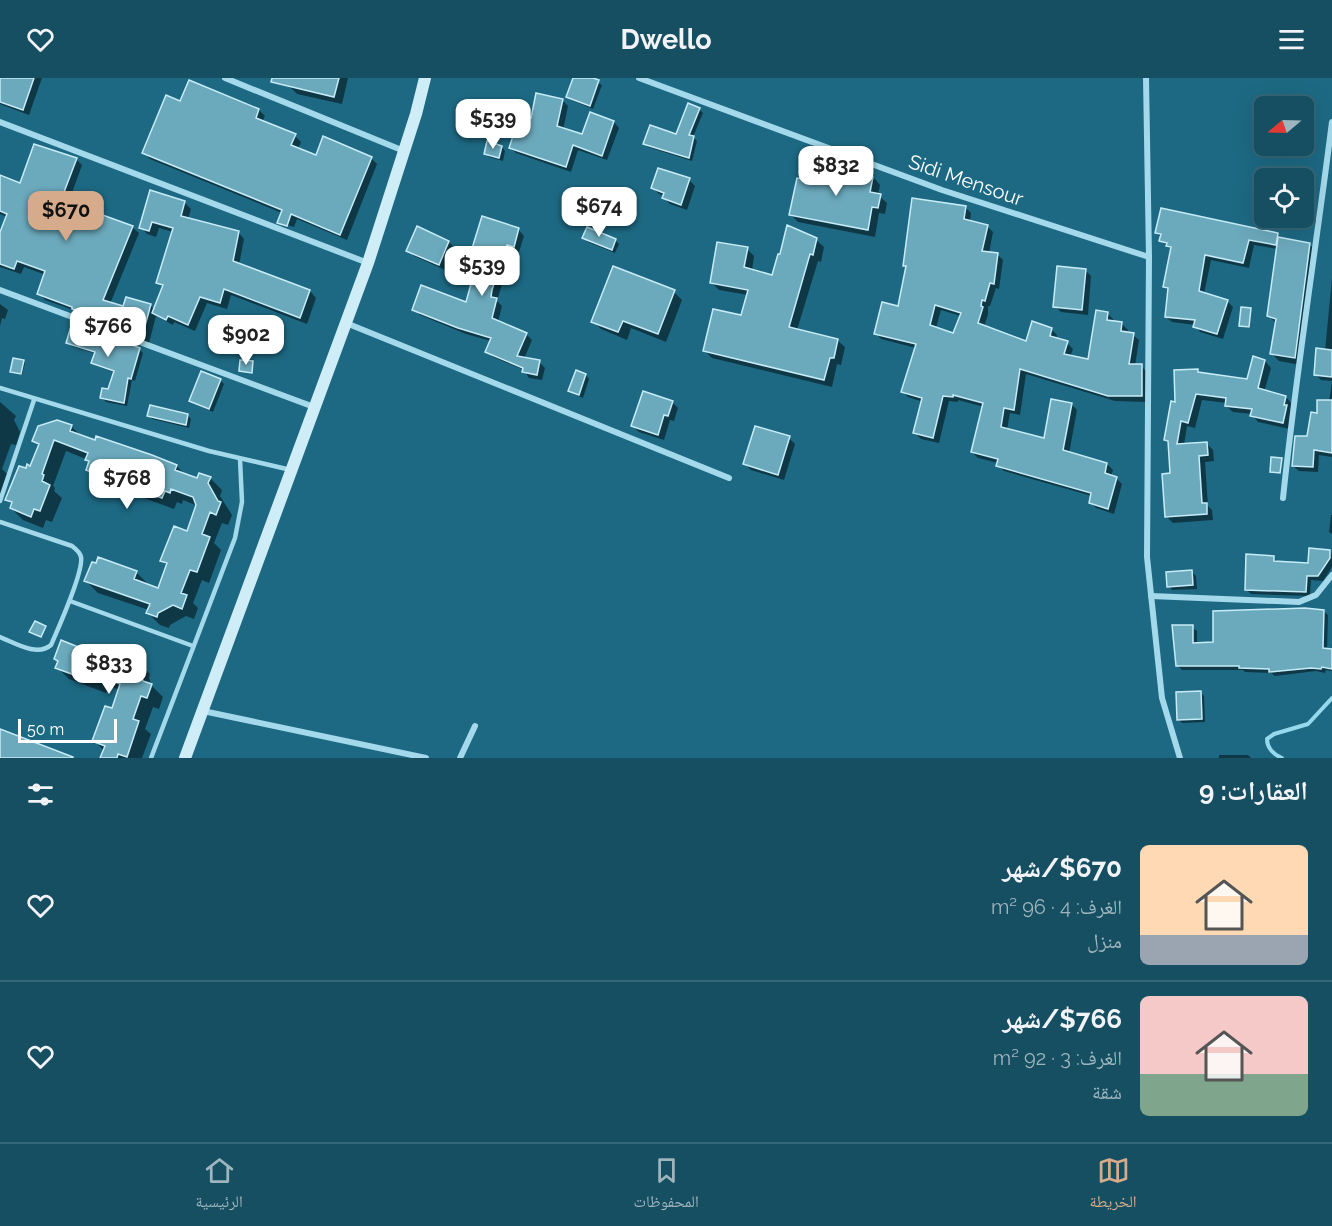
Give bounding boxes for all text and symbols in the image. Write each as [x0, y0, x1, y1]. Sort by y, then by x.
icon: heart [24, 23, 57, 56]
icon: menu [1275, 23, 1308, 56]
text: Dwello [620, 24, 712, 55]
north arrow [1254, 96, 1314, 156]
map controls [1254, 96, 1314, 228]
pin: $539 [457, 99, 529, 150]
text: $539 [470, 106, 516, 130]
pin: $832 [800, 146, 872, 197]
street label: Sidi Mensour [906, 149, 1026, 211]
text: $832 [812, 153, 860, 177]
button: locate [1254, 168, 1314, 228]
pin: $674 [563, 187, 635, 238]
pin: $670 [30, 191, 102, 242]
text: $674 [576, 194, 622, 218]
text: $670 [42, 198, 90, 222]
pin: $539 [446, 246, 518, 297]
text: $539 [459, 253, 505, 277]
pin: $766 [72, 307, 144, 358]
text: $766 [84, 314, 132, 338]
pin: $902 [210, 315, 282, 366]
text: $902 [222, 322, 270, 346]
pin: $768 [91, 459, 163, 510]
text: $768 [103, 466, 151, 490]
pin: $833 [73, 644, 145, 695]
text: $833 [85, 651, 133, 675]
scale bar [18, 716, 117, 744]
text: 50 m [27, 720, 64, 739]
text: العقارات: 9 [1199, 776, 1308, 806]
icon: filters [24, 778, 57, 811]
text: $670/شهر [1002, 853, 1122, 883]
icon: home [1188, 869, 1260, 941]
icon: heart [24, 889, 57, 922]
text: الغرف: 4 · 96 m² [991, 895, 1122, 919]
text: منزل [1087, 929, 1122, 953]
text: $766/شهر [1002, 1004, 1122, 1034]
icon: home [1188, 1020, 1260, 1092]
icon: heart [24, 1040, 57, 1073]
text: الغرف: 3 · 92 m² [993, 1046, 1122, 1070]
text: شقة [1092, 1080, 1122, 1104]
tab: الرئيسية [195, 1154, 243, 1217]
tab: المحفوظات [634, 1154, 699, 1217]
tab: الخريطة [1090, 1154, 1137, 1217]

